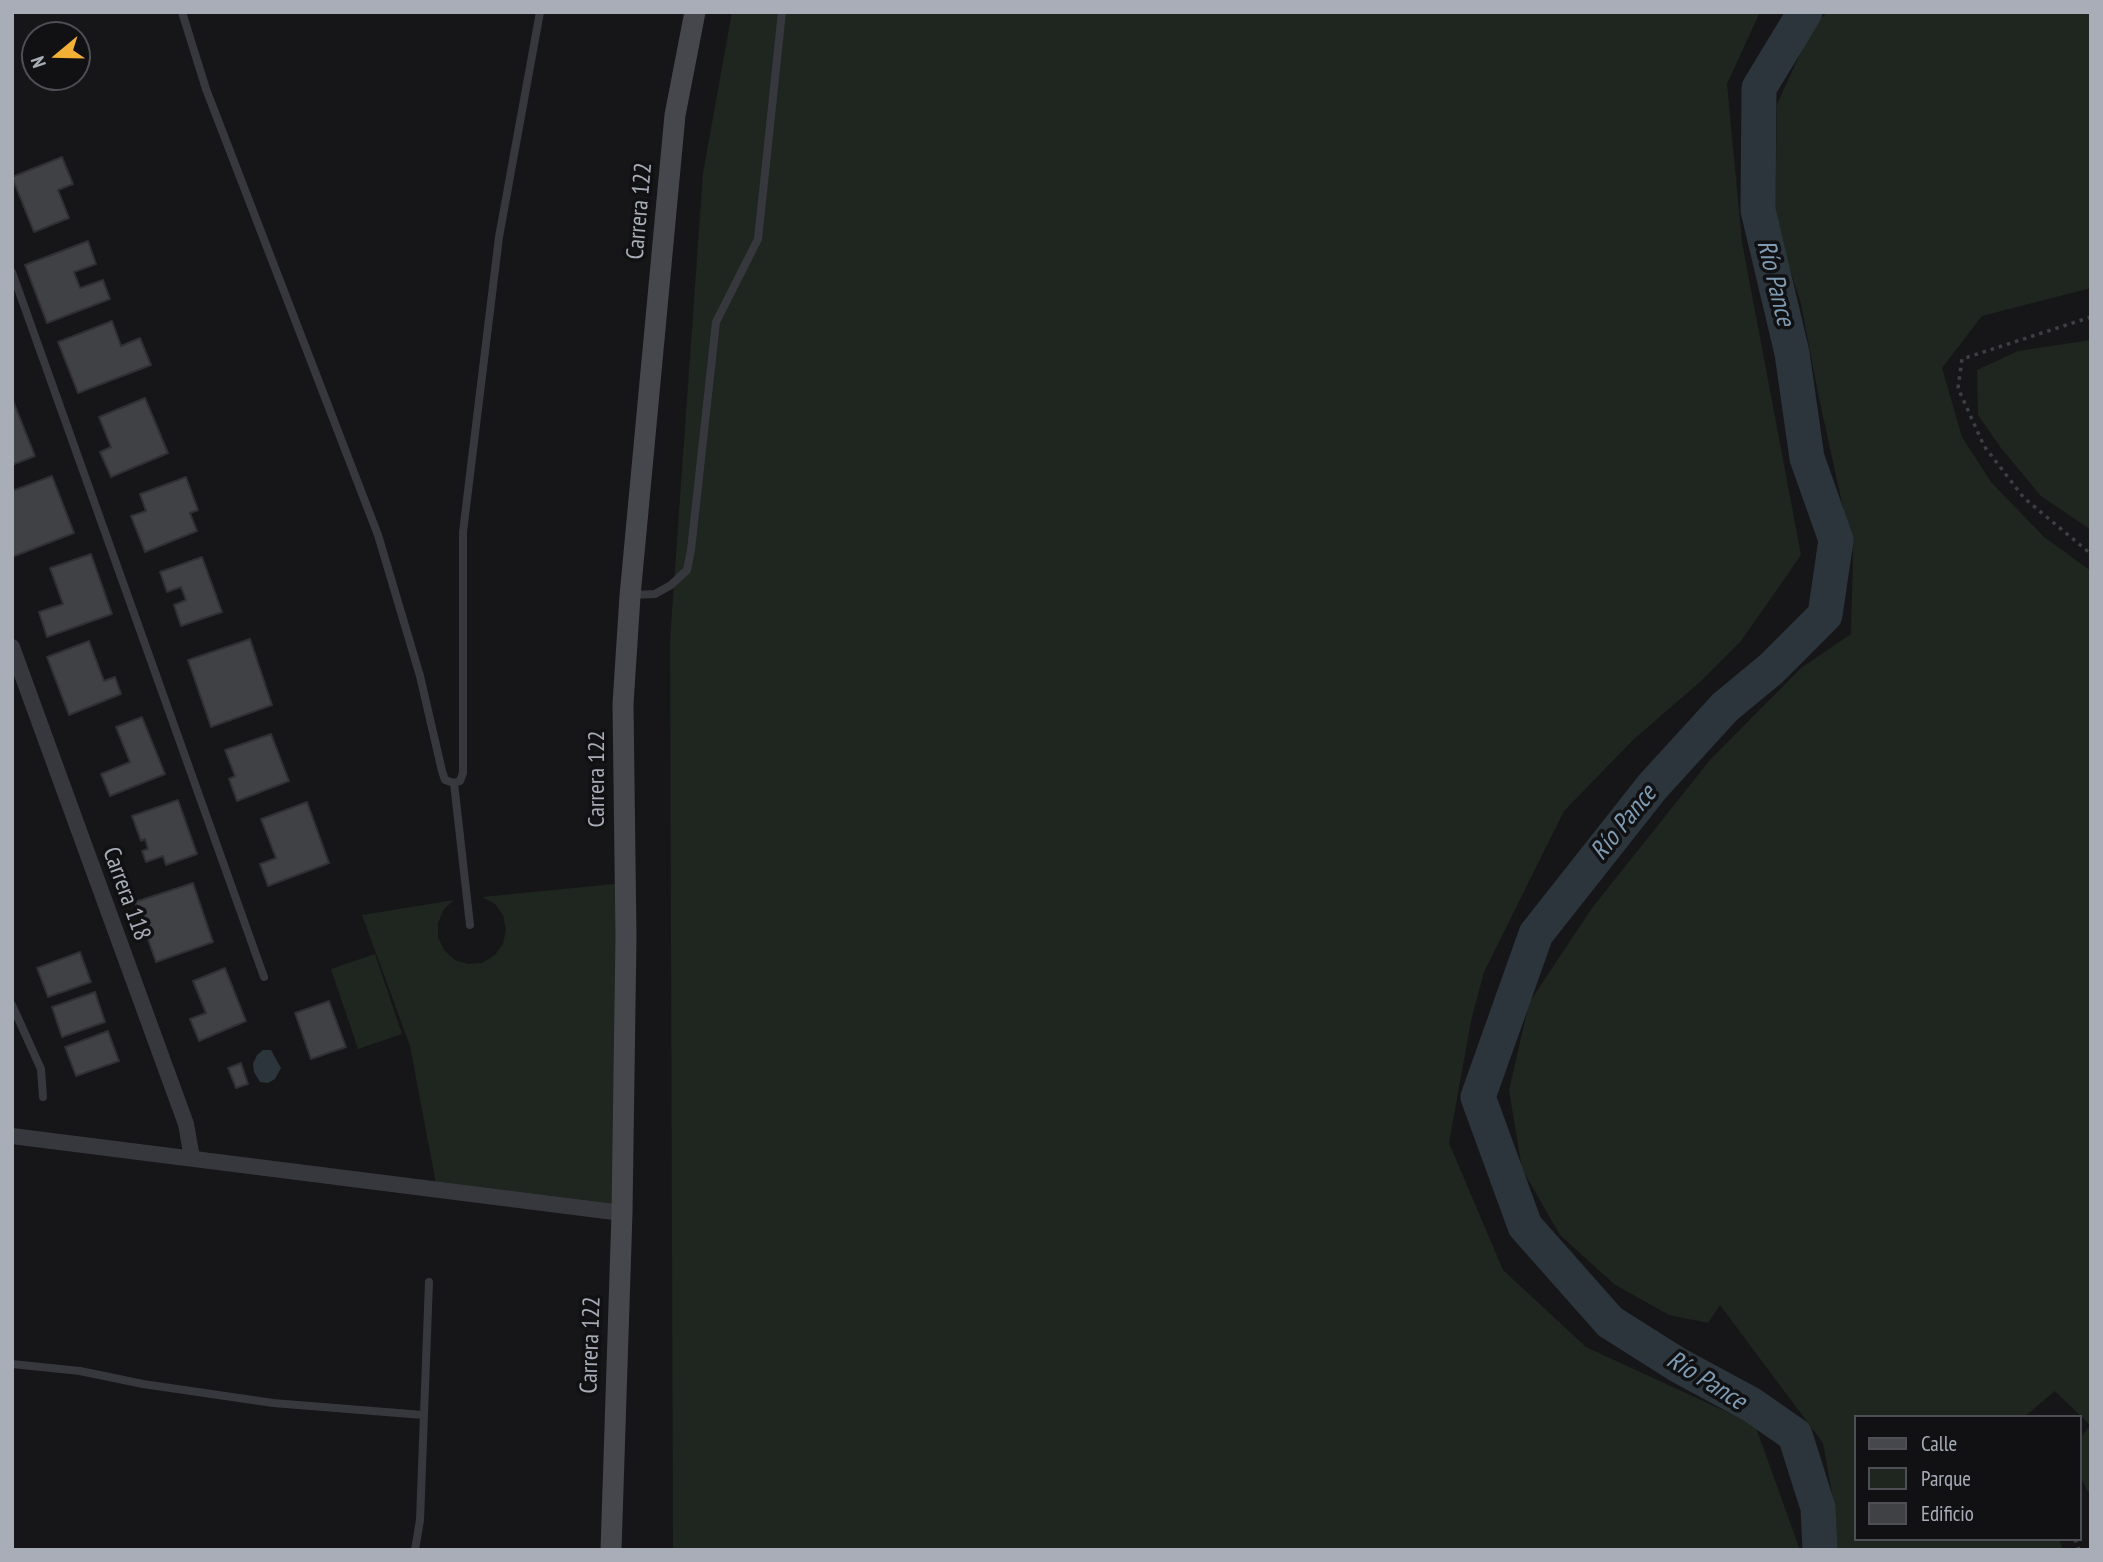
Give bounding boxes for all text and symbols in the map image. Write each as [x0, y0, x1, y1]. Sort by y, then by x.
north arrow [21, 21, 91, 91]
text: N [25, 53, 51, 71]
street label: Carrera 122 [621, 161, 659, 261]
water label: Río Pance [1749, 237, 1801, 329]
street label: Carrera 122 [583, 730, 611, 828]
water label: Río Pance [1584, 779, 1664, 867]
street label: Carrera 118 [96, 843, 156, 945]
street label: Carrera 122 [575, 1296, 607, 1394]
water label: Río Pance [1661, 1345, 1751, 1417]
legend [1854, 1415, 2082, 1541]
text: Calle [1921, 1430, 1957, 1457]
text: Parque [1921, 1465, 1971, 1492]
text: Edificio [1921, 1500, 1974, 1527]

